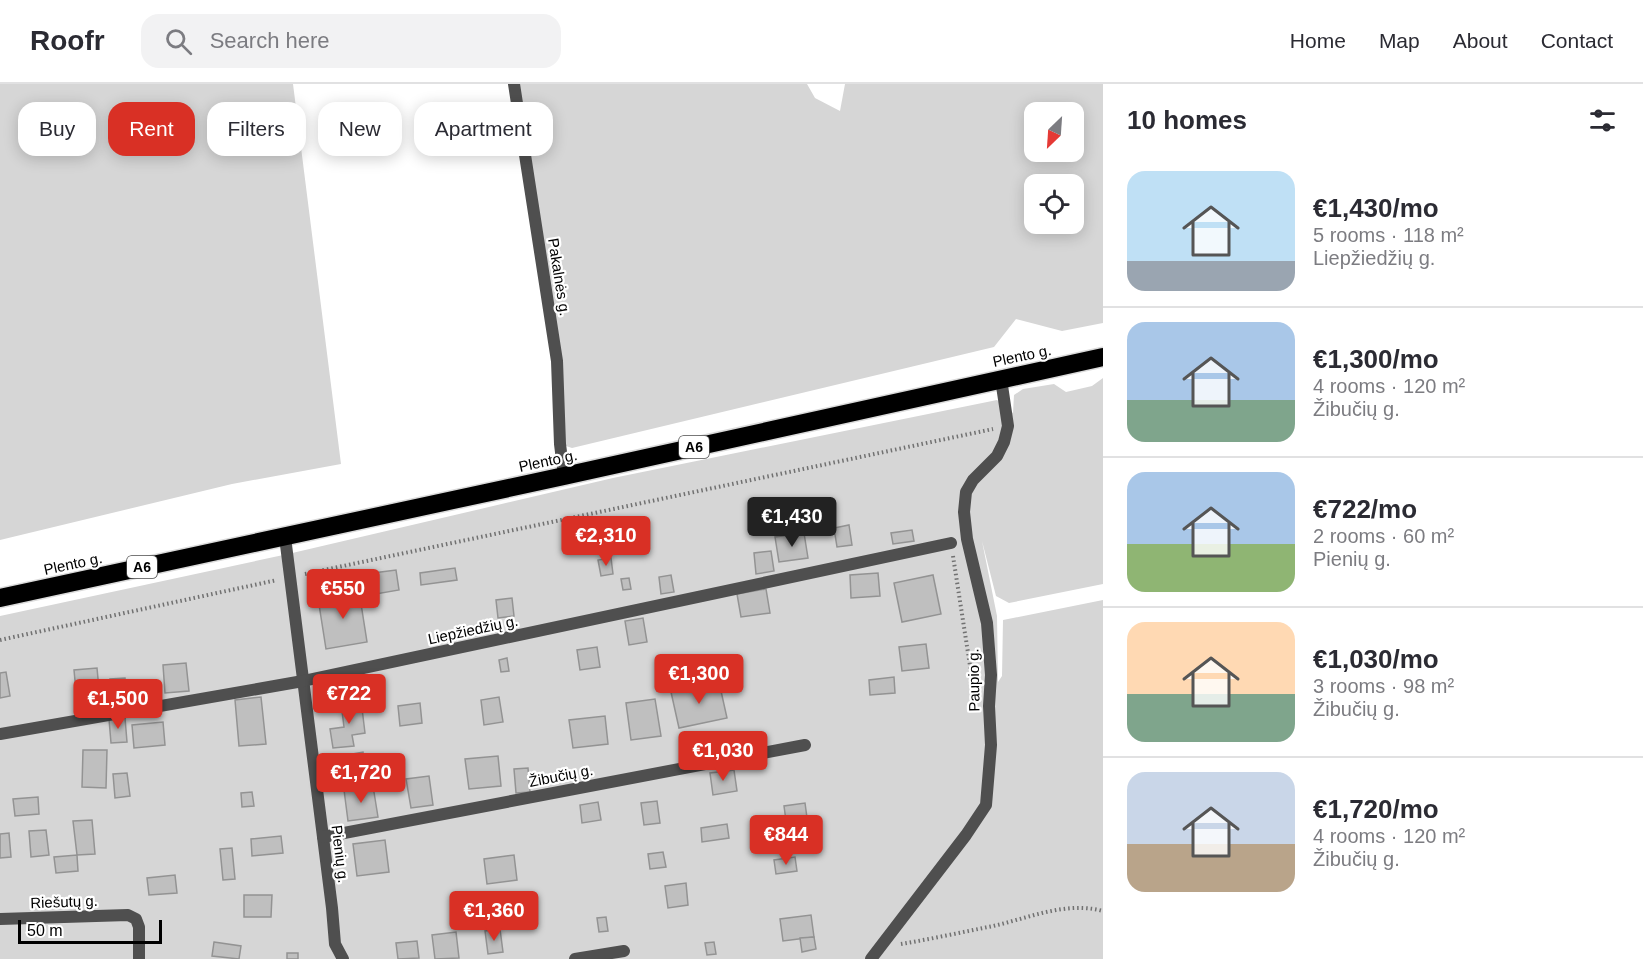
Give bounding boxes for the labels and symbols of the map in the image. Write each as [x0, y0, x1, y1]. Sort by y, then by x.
north arrow [1024, 102, 1084, 162]
street label: Pakalnės g. [545, 237, 574, 317]
street label: Plento g. [991, 341, 1053, 370]
road number: A6 [679, 436, 709, 458]
street label: Plento g. [517, 446, 579, 475]
pin: €1,430 [743, 497, 841, 548]
pin: €2,310 [557, 516, 655, 567]
street label: Plento g. [42, 549, 104, 578]
road number: A6 [127, 556, 157, 578]
pin: €550 [307, 569, 379, 620]
street label: Liepžiedžių g. [426, 612, 520, 647]
street label: Paupio g. [964, 648, 983, 712]
pin: €1,300 [650, 654, 748, 705]
pin: €722 [313, 674, 385, 725]
pin: €1,500 [69, 679, 167, 730]
pin: €1,030 [674, 731, 772, 782]
pin: €1,720 [312, 753, 410, 804]
street label: Žibučių g. [527, 761, 594, 790]
pin: €844 [750, 815, 822, 866]
street label: Pienių g. [329, 824, 352, 884]
pin: €1,360 [445, 891, 543, 942]
street label: Riešutų g. [30, 892, 98, 911]
scale bar [18, 917, 162, 944]

